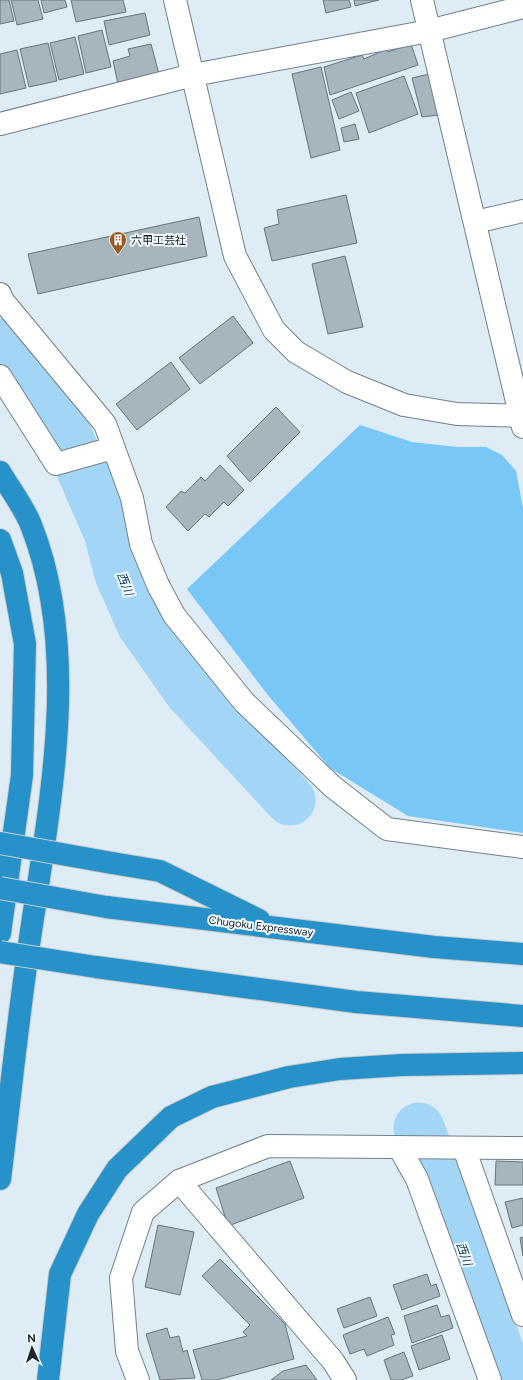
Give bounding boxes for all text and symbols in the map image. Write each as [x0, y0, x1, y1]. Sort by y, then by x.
building icon: 六甲工芸社 [108, 230, 128, 255]
place label: 六甲工芸社 [131, 234, 186, 247]
water label: 西川 [114, 570, 137, 600]
street label: Chugoku Expressway [208, 914, 314, 939]
water label: 西川 [453, 1240, 475, 1270]
north arrow [12, 1328, 52, 1368]
text: N [27, 1332, 36, 1345]

